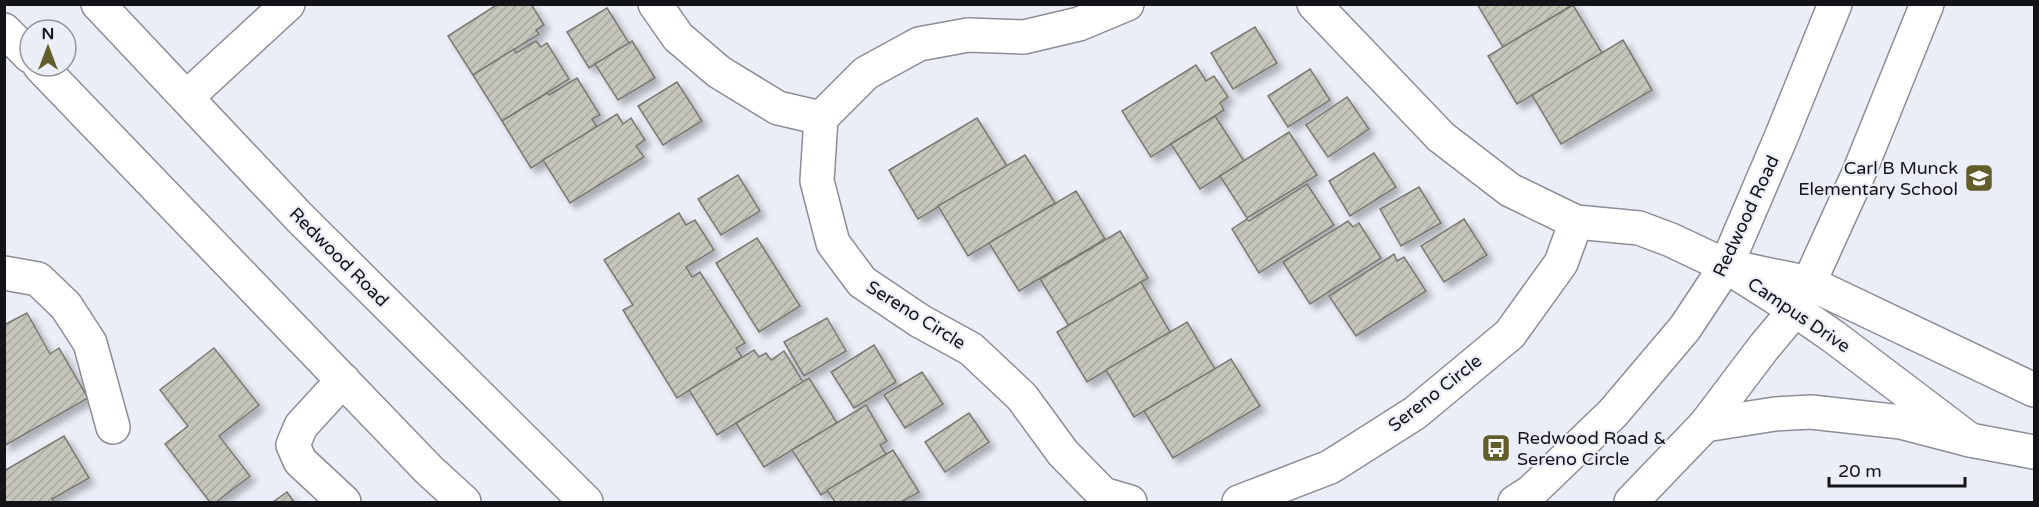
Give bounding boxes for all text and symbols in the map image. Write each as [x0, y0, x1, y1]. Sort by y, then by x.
north arrow [18, 18, 78, 78]
text: N [42, 24, 54, 44]
street label: Redwood Road [1708, 152, 1784, 280]
place label: Carl B Munck Elementary School [1798, 157, 1958, 200]
school or university icon: Carl B Munck Elementary School [1963, 162, 1995, 194]
street label: Redwood Road [285, 203, 393, 311]
street label: Campus Drive [1743, 273, 1855, 357]
street label: Sereno Circle [862, 276, 970, 354]
street label: Sereno Circle [1384, 350, 1486, 436]
place label: Redwood Road & Sereno Circle [1517, 427, 1667, 470]
bus stop icon: Redwood Road & Sereno Circle [1480, 432, 1512, 464]
scale bar [1829, 450, 1966, 488]
text: 20 m [1838, 460, 1882, 482]

